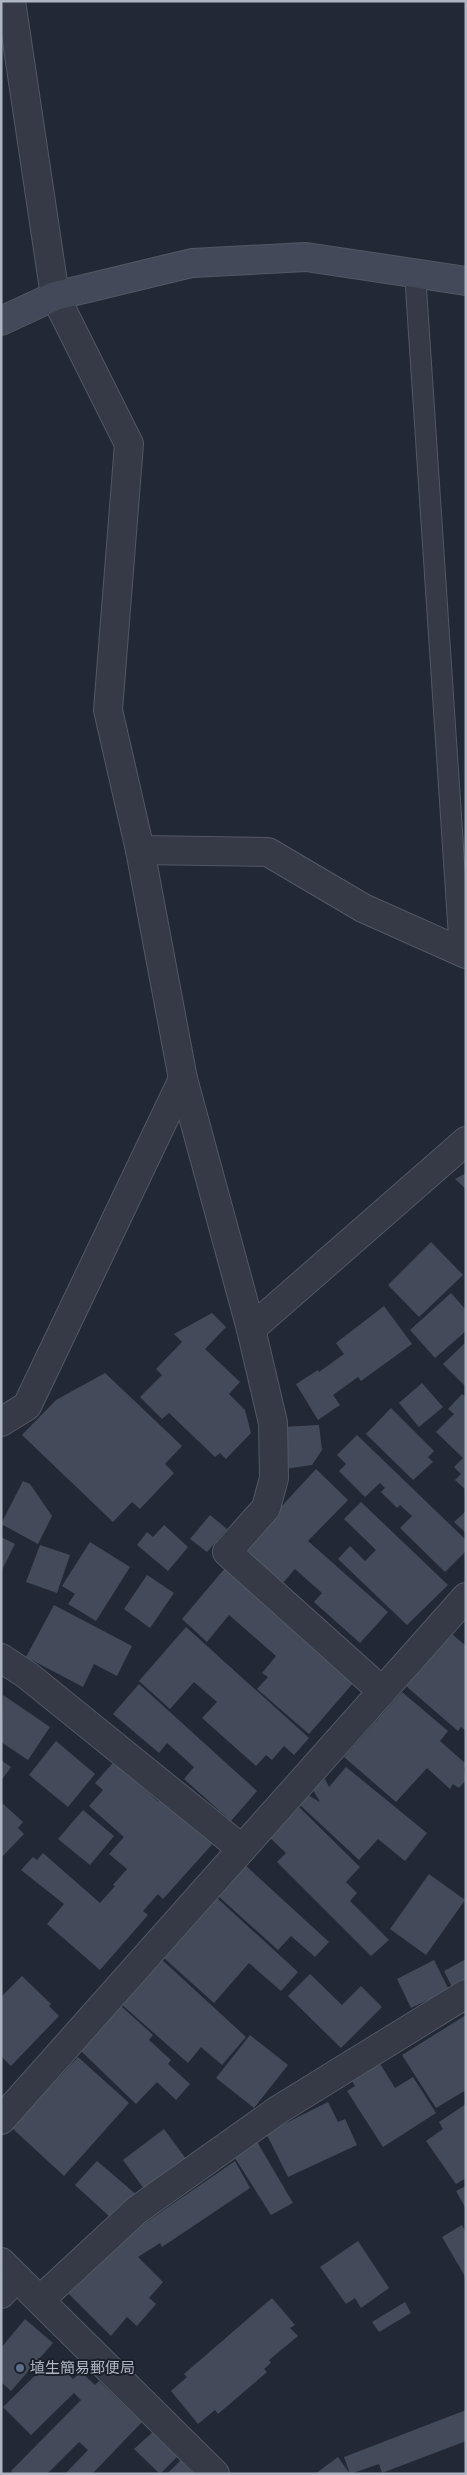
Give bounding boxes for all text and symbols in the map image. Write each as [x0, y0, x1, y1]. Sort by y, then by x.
place label: 埴生簡易郵便局 [30, 2358, 135, 2376]
marker: 埴生簡易郵便局 [14, 2362, 26, 2374]

